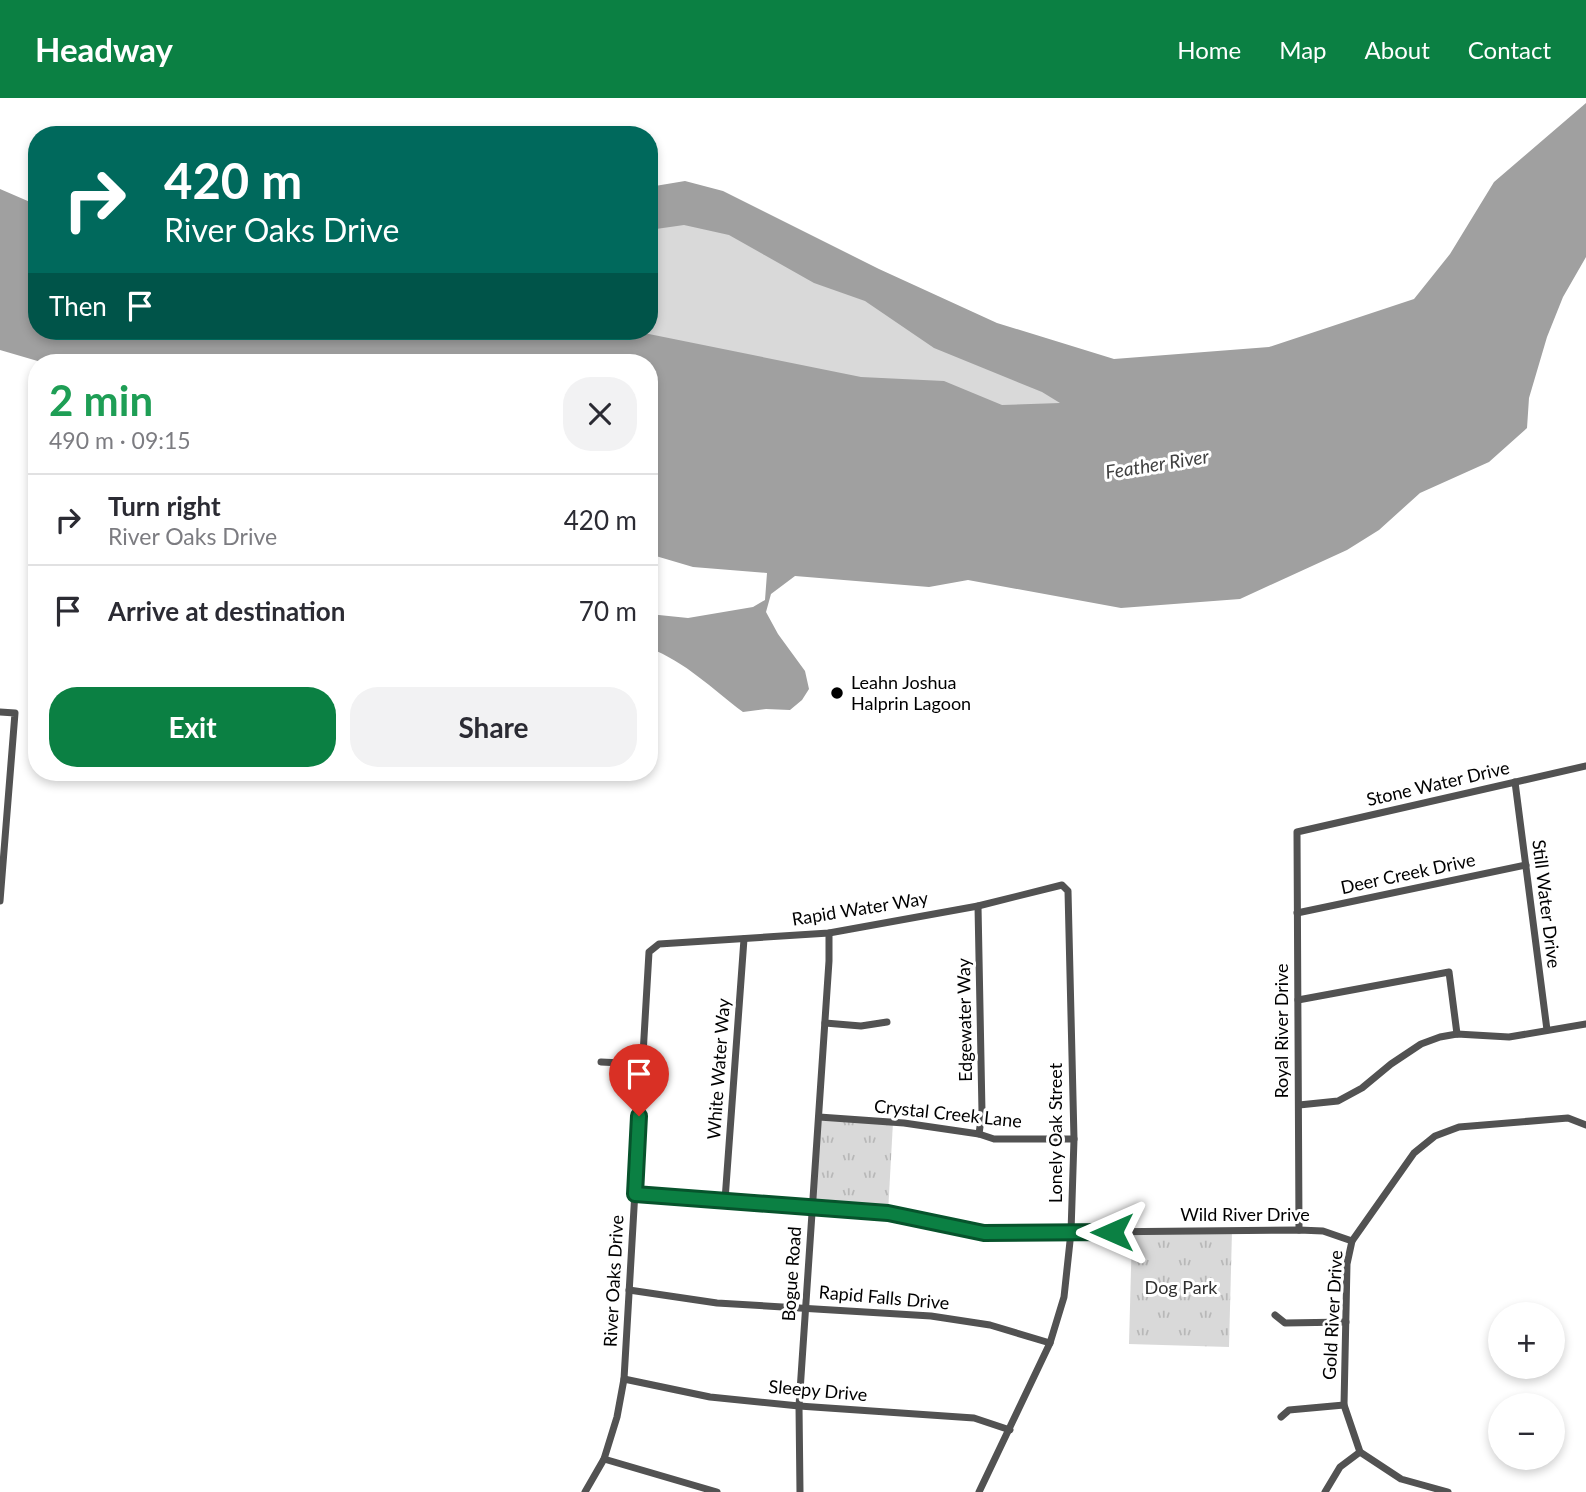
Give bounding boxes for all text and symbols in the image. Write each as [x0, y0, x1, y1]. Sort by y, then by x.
text: Headway [35, 29, 173, 69]
text: Home [1177, 35, 1241, 64]
text: Map [1279, 35, 1327, 64]
text: About [1365, 35, 1430, 64]
text: Contact [1468, 35, 1551, 64]
text: 420 m [164, 151, 302, 209]
icon: right [49, 154, 140, 245]
text: River Oaks Drive [164, 210, 399, 249]
icon: arrive [121, 287, 159, 325]
text: Then [49, 290, 107, 322]
text: 2 min [49, 375, 153, 425]
button: close [563, 377, 637, 451]
text: 490 m · 09:15 [49, 426, 191, 454]
water label: Feather River [1104, 444, 1211, 483]
text: Turn right [108, 490, 221, 522]
icon: right [49, 501, 87, 539]
text: 420 m [564, 504, 637, 536]
text: River Oaks Drive [108, 522, 277, 550]
icon: arrive [49, 592, 87, 630]
text: Arrive at destination [108, 595, 345, 627]
text: 70 m [579, 595, 637, 627]
place label: Leahn Joshua Halprin Lagoon [851, 671, 971, 714]
marker: Leahn Joshua Halprin Lagoon [829, 685, 845, 701]
button: Exit [49, 687, 336, 767]
button: Share [350, 687, 637, 767]
street label: Stone Water Drive [1364, 756, 1511, 810]
street label: Still Water Drive [1528, 838, 1566, 969]
street label: Deer Creek Drive [1338, 848, 1477, 898]
street label: Rapid Water Way [790, 886, 930, 930]
street label: Edgewater Way [952, 957, 976, 1082]
street label: Royal River Drive [1270, 963, 1292, 1099]
street label: White Water Way [702, 997, 734, 1140]
pin [609, 1044, 669, 1116]
icon: arrive [620, 1055, 658, 1093]
street label: Lonely Oak Street [1044, 1062, 1066, 1203]
street label: Crystal Creek Lane [873, 1094, 1023, 1132]
position arrow [1075, 1195, 1149, 1269]
street label: Wild River Drive [1180, 1203, 1310, 1225]
street label: River Oaks Drive [599, 1214, 627, 1348]
street label: Bogue Road [777, 1226, 805, 1322]
street label: Gold River Drive [1318, 1250, 1346, 1380]
park label: Dog Park [1145, 1276, 1218, 1298]
street label: Rapid Falls Drive [818, 1280, 950, 1314]
map controls [1488, 1302, 1565, 1470]
button: + [1488, 1302, 1565, 1379]
street label: Sleepy Drive [768, 1375, 868, 1405]
button: − [1488, 1393, 1565, 1470]

